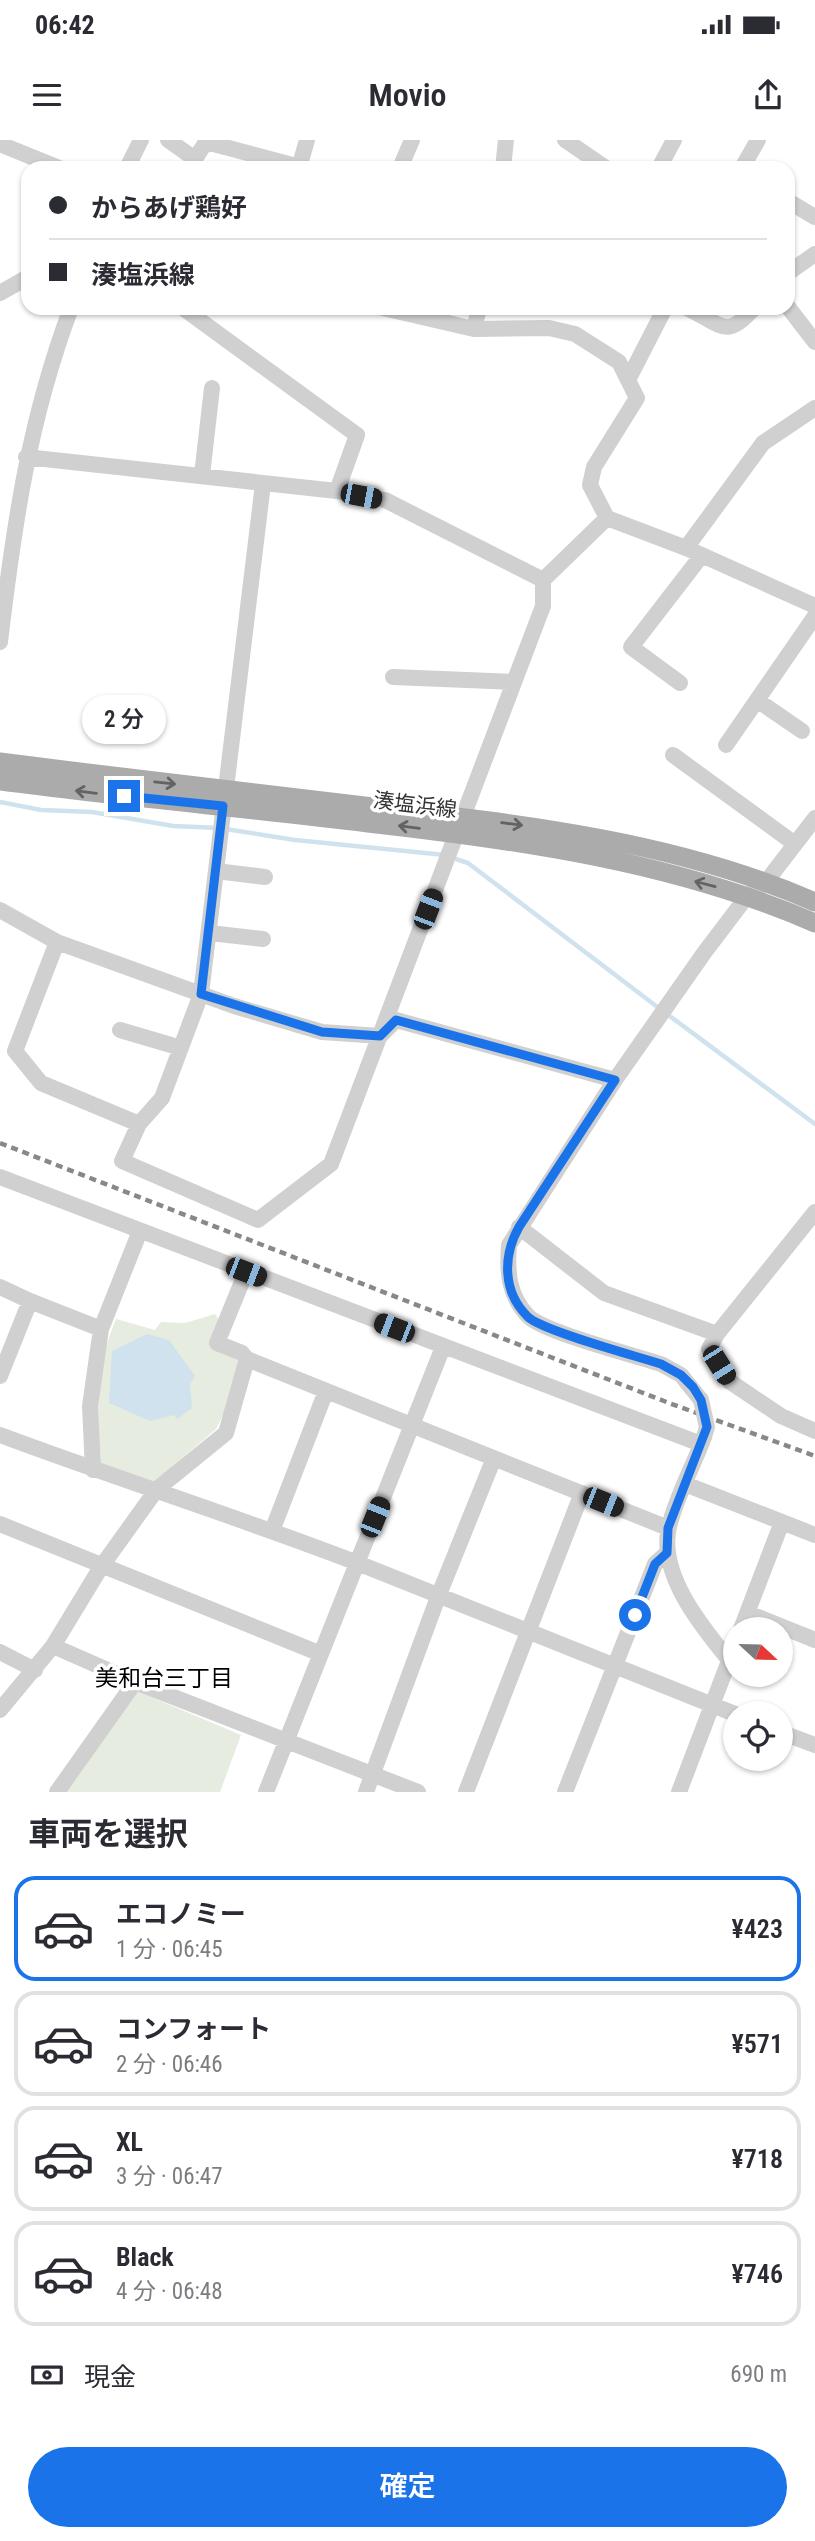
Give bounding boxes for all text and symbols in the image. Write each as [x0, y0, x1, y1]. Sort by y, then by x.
text: 06:42 [35, 10, 95, 40]
icon: menu [28, 76, 66, 114]
text: Movio [369, 76, 447, 114]
icon: share [749, 76, 787, 114]
text: からあげ鶏好 [91, 193, 247, 223]
text: 湊塩浜線 [91, 260, 195, 290]
car [339, 482, 384, 510]
callout: 2 分 [82, 694, 166, 744]
text: 2 分 [104, 706, 144, 733]
one-way arrow [153, 777, 176, 790]
route end [108, 780, 140, 812]
one-way arrow [75, 786, 98, 799]
street label: 湊塩浜線 [372, 788, 458, 822]
one-way arrow [501, 818, 523, 831]
one-way arrow [399, 821, 421, 834]
one-way arrow [694, 877, 717, 890]
car [411, 886, 446, 932]
car [223, 1255, 270, 1289]
car [371, 1311, 418, 1345]
car [699, 1342, 740, 1388]
car [580, 1484, 627, 1520]
car [358, 1494, 393, 1540]
route start [619, 1599, 651, 1631]
north arrow [723, 1617, 793, 1687]
map controls [723, 1617, 793, 1771]
district label: 美和台三丁目 [95, 1665, 233, 1692]
button: locate [723, 1701, 793, 1771]
text: 車両を選択 [28, 1815, 188, 1853]
icon: car [32, 1897, 95, 1960]
text: エコノミー [116, 1899, 246, 1929]
text: ¥423 [731, 1914, 783, 1944]
text: 1 分 · 06:45 [116, 1936, 223, 1963]
icon: car [32, 2012, 95, 2075]
text: コンフォート [116, 2014, 271, 2044]
text: ¥571 [731, 2029, 783, 2059]
text: 2 分 · 06:46 [116, 2051, 223, 2078]
icon: car [32, 2127, 95, 2190]
text: XL [116, 2127, 143, 2157]
text: ¥718 [731, 2144, 783, 2174]
text: 3 分 · 06:47 [116, 2163, 223, 2190]
icon: car [32, 2242, 95, 2305]
text: Black [116, 2242, 174, 2272]
text: ¥746 [731, 2259, 783, 2289]
text: 4 分 · 06:48 [116, 2278, 223, 2305]
icon: cash [28, 2356, 66, 2394]
text: 690 m [730, 2361, 787, 2388]
text: 現金 [84, 2362, 136, 2392]
button: 確定 [28, 2447, 787, 2527]

